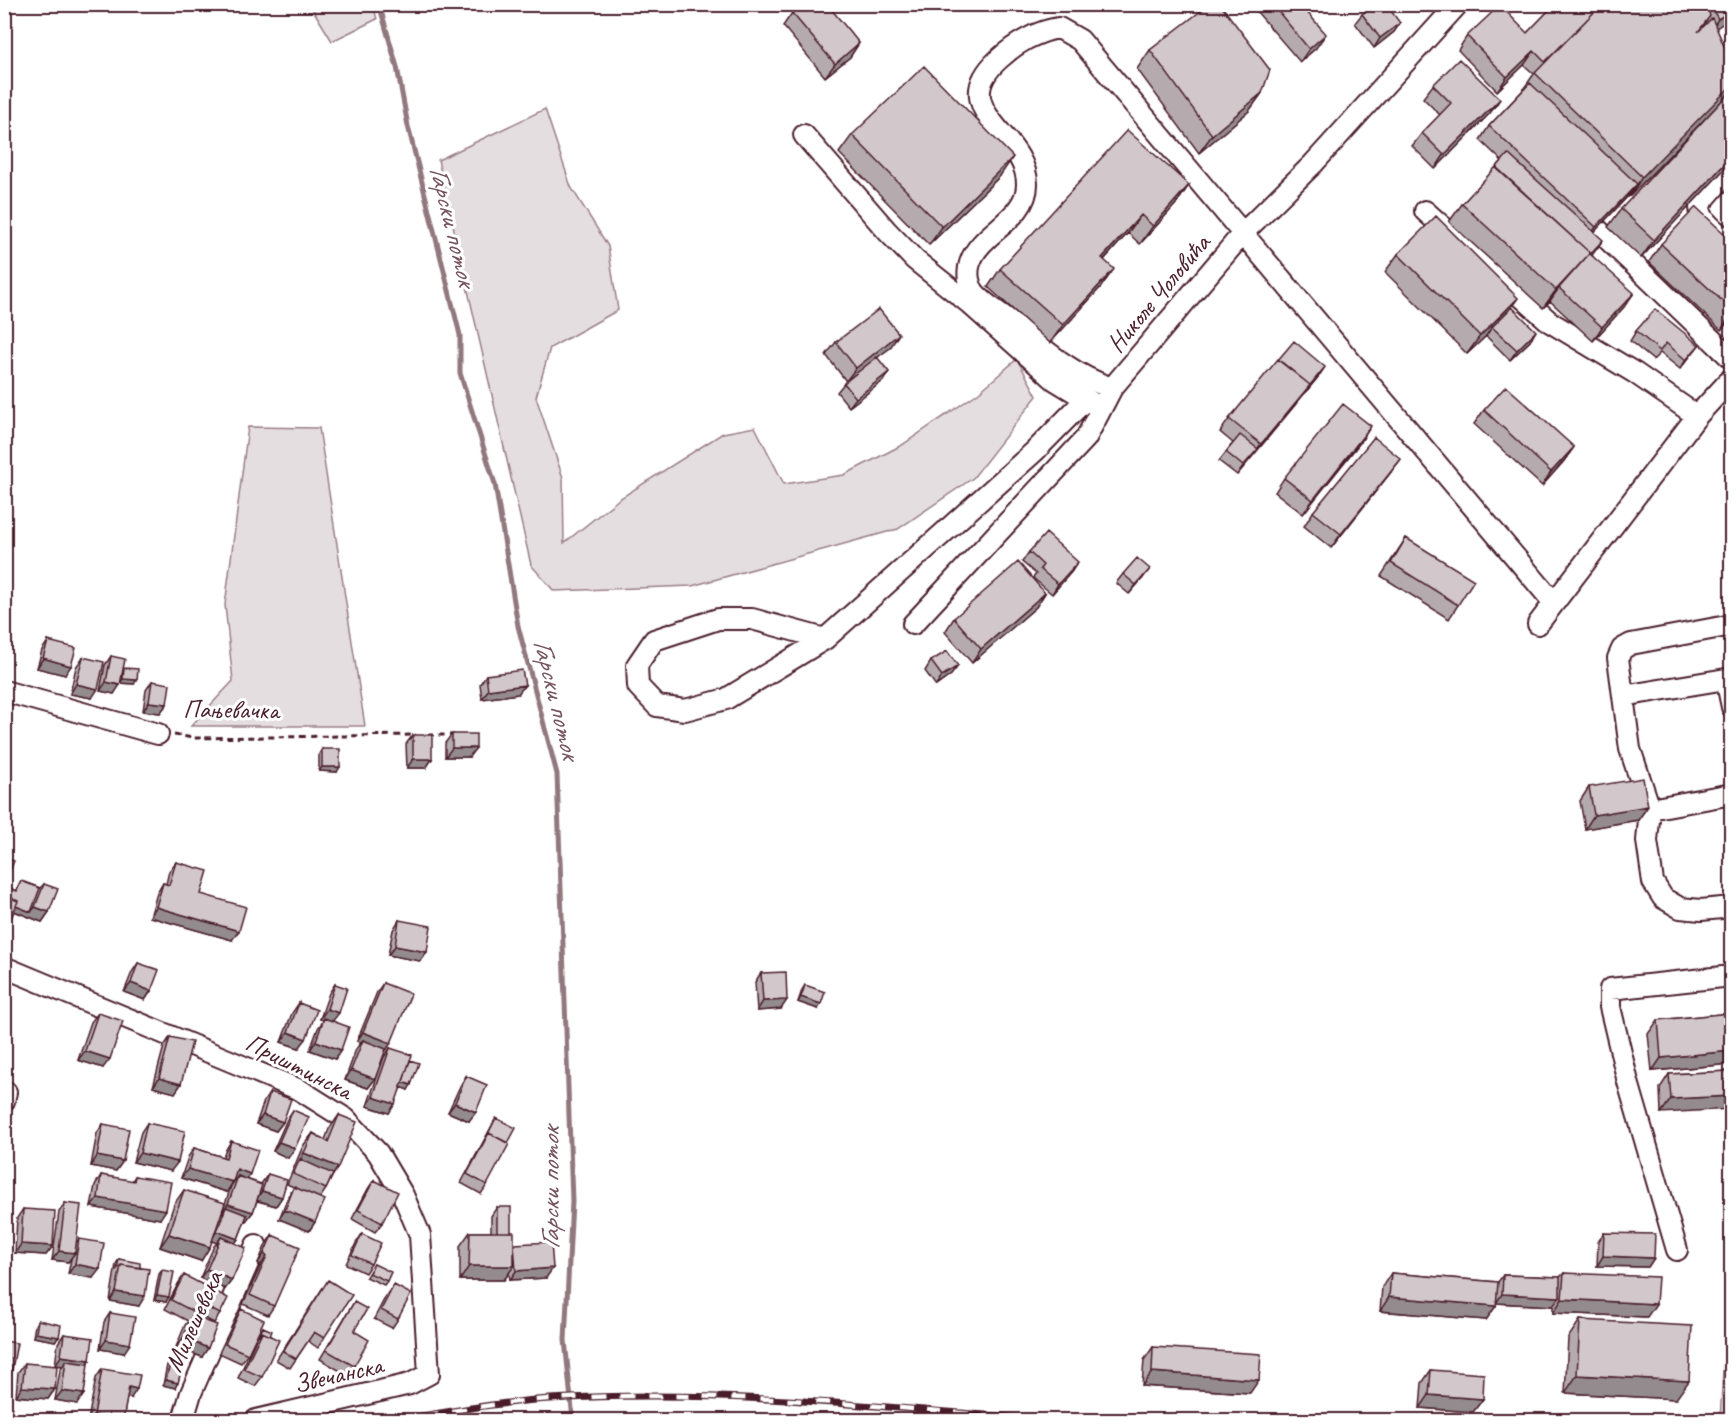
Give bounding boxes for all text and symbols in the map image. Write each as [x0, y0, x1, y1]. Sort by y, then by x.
water label: Гарски поток [422, 163, 485, 293]
street label: Николе Чоловића [1099, 226, 1218, 359]
water label: Гарски поток [526, 636, 589, 766]
street label: Пањевачка [183, 692, 281, 727]
street label: Приштинска [240, 1026, 360, 1108]
water label: Гарски поток [533, 1123, 567, 1249]
street label: Милешевска [157, 1264, 231, 1377]
street label: Звечанска [290, 1348, 388, 1401]

